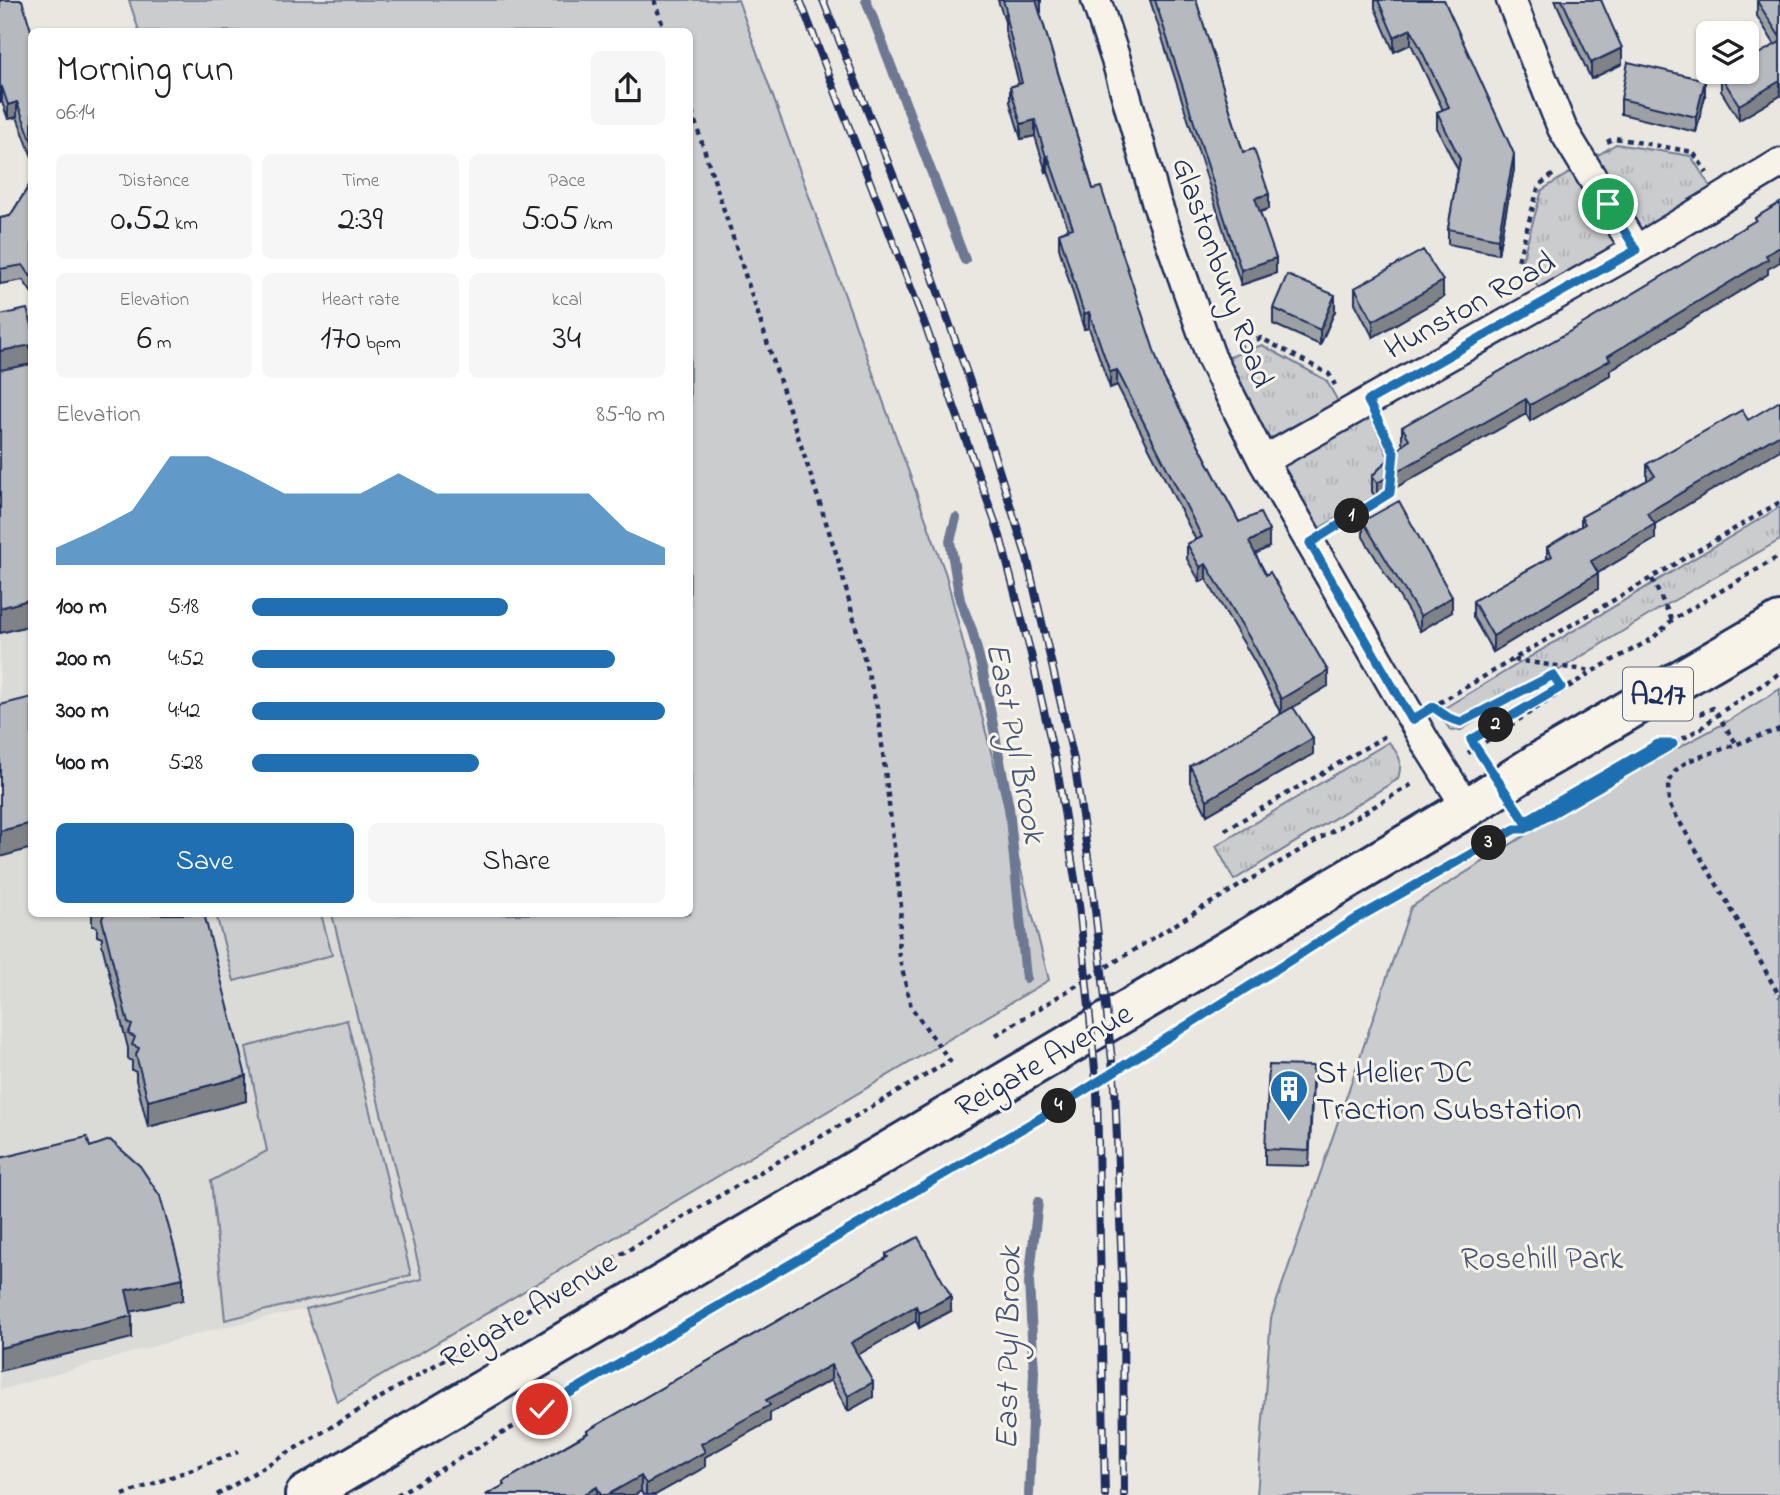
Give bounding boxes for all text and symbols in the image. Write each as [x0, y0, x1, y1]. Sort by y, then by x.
map controls [1696, 21, 1759, 84]
button: layers [1696, 21, 1759, 84]
text: Morning run [56, 43, 234, 99]
button: share [591, 51, 665, 125]
text: 06:14 [56, 97, 95, 130]
street label: Glastonbury Road [1157, 151, 1284, 395]
text: Distance [119, 168, 189, 195]
text: Time [342, 168, 379, 195]
text: Pace [548, 168, 585, 195]
pin [1578, 174, 1638, 234]
icon: arrive [1589, 185, 1627, 223]
text: 0.52 [110, 195, 170, 246]
text: 2:39 [338, 195, 383, 246]
text: 5:05 [521, 195, 579, 246]
text: km [170, 211, 198, 238]
text: /km [579, 211, 613, 238]
street label: Hunston Road [1376, 241, 1565, 374]
text: Elevation [119, 287, 189, 314]
text: Heart rate [322, 287, 399, 314]
text: kcal [552, 287, 582, 314]
text: 6 [137, 314, 152, 365]
text: 170 [320, 314, 361, 365]
text: 34 [552, 314, 581, 365]
text: m [152, 330, 172, 357]
text: bpm [361, 330, 401, 357]
text: Elevation [56, 399, 141, 432]
text: 85–90 m [596, 399, 665, 432]
pin: 1 [1334, 498, 1370, 534]
text: 1 [1348, 502, 1355, 529]
text: 100 m [56, 591, 107, 624]
text: 5:18 [168, 591, 199, 624]
water label: East Pyl Brook [971, 638, 1057, 849]
text: 200 m [56, 643, 111, 676]
text: 4:52 [168, 643, 204, 676]
road number: A217 [1623, 667, 1693, 720]
text: 300 m [56, 695, 109, 728]
text: 4:42 [168, 695, 200, 728]
pin: 2 [1478, 708, 1514, 742]
text: 2 [1491, 711, 1500, 738]
text: 400 m [56, 747, 109, 780]
text: 5:28 [168, 747, 203, 780]
button: Save [56, 823, 354, 903]
button: Share [368, 823, 665, 903]
pin: 3 [1472, 826, 1506, 860]
text: 3 [1485, 829, 1492, 856]
street label: Reigate Avenue [947, 992, 1143, 1132]
place label: St Helier DC Traction Substation [1316, 1051, 1582, 1135]
building icon: St Helier DC Traction Substation [1268, 1068, 1310, 1123]
pin: 4 [1042, 1088, 1076, 1124]
text: 4 [1055, 1092, 1062, 1119]
park label: Rosehill Park [1461, 1237, 1624, 1284]
street label: Reigate Avenue [433, 1240, 627, 1383]
water label: East Pyl Brook [984, 1244, 1036, 1450]
pin [512, 1379, 572, 1439]
icon: check [523, 1390, 561, 1428]

